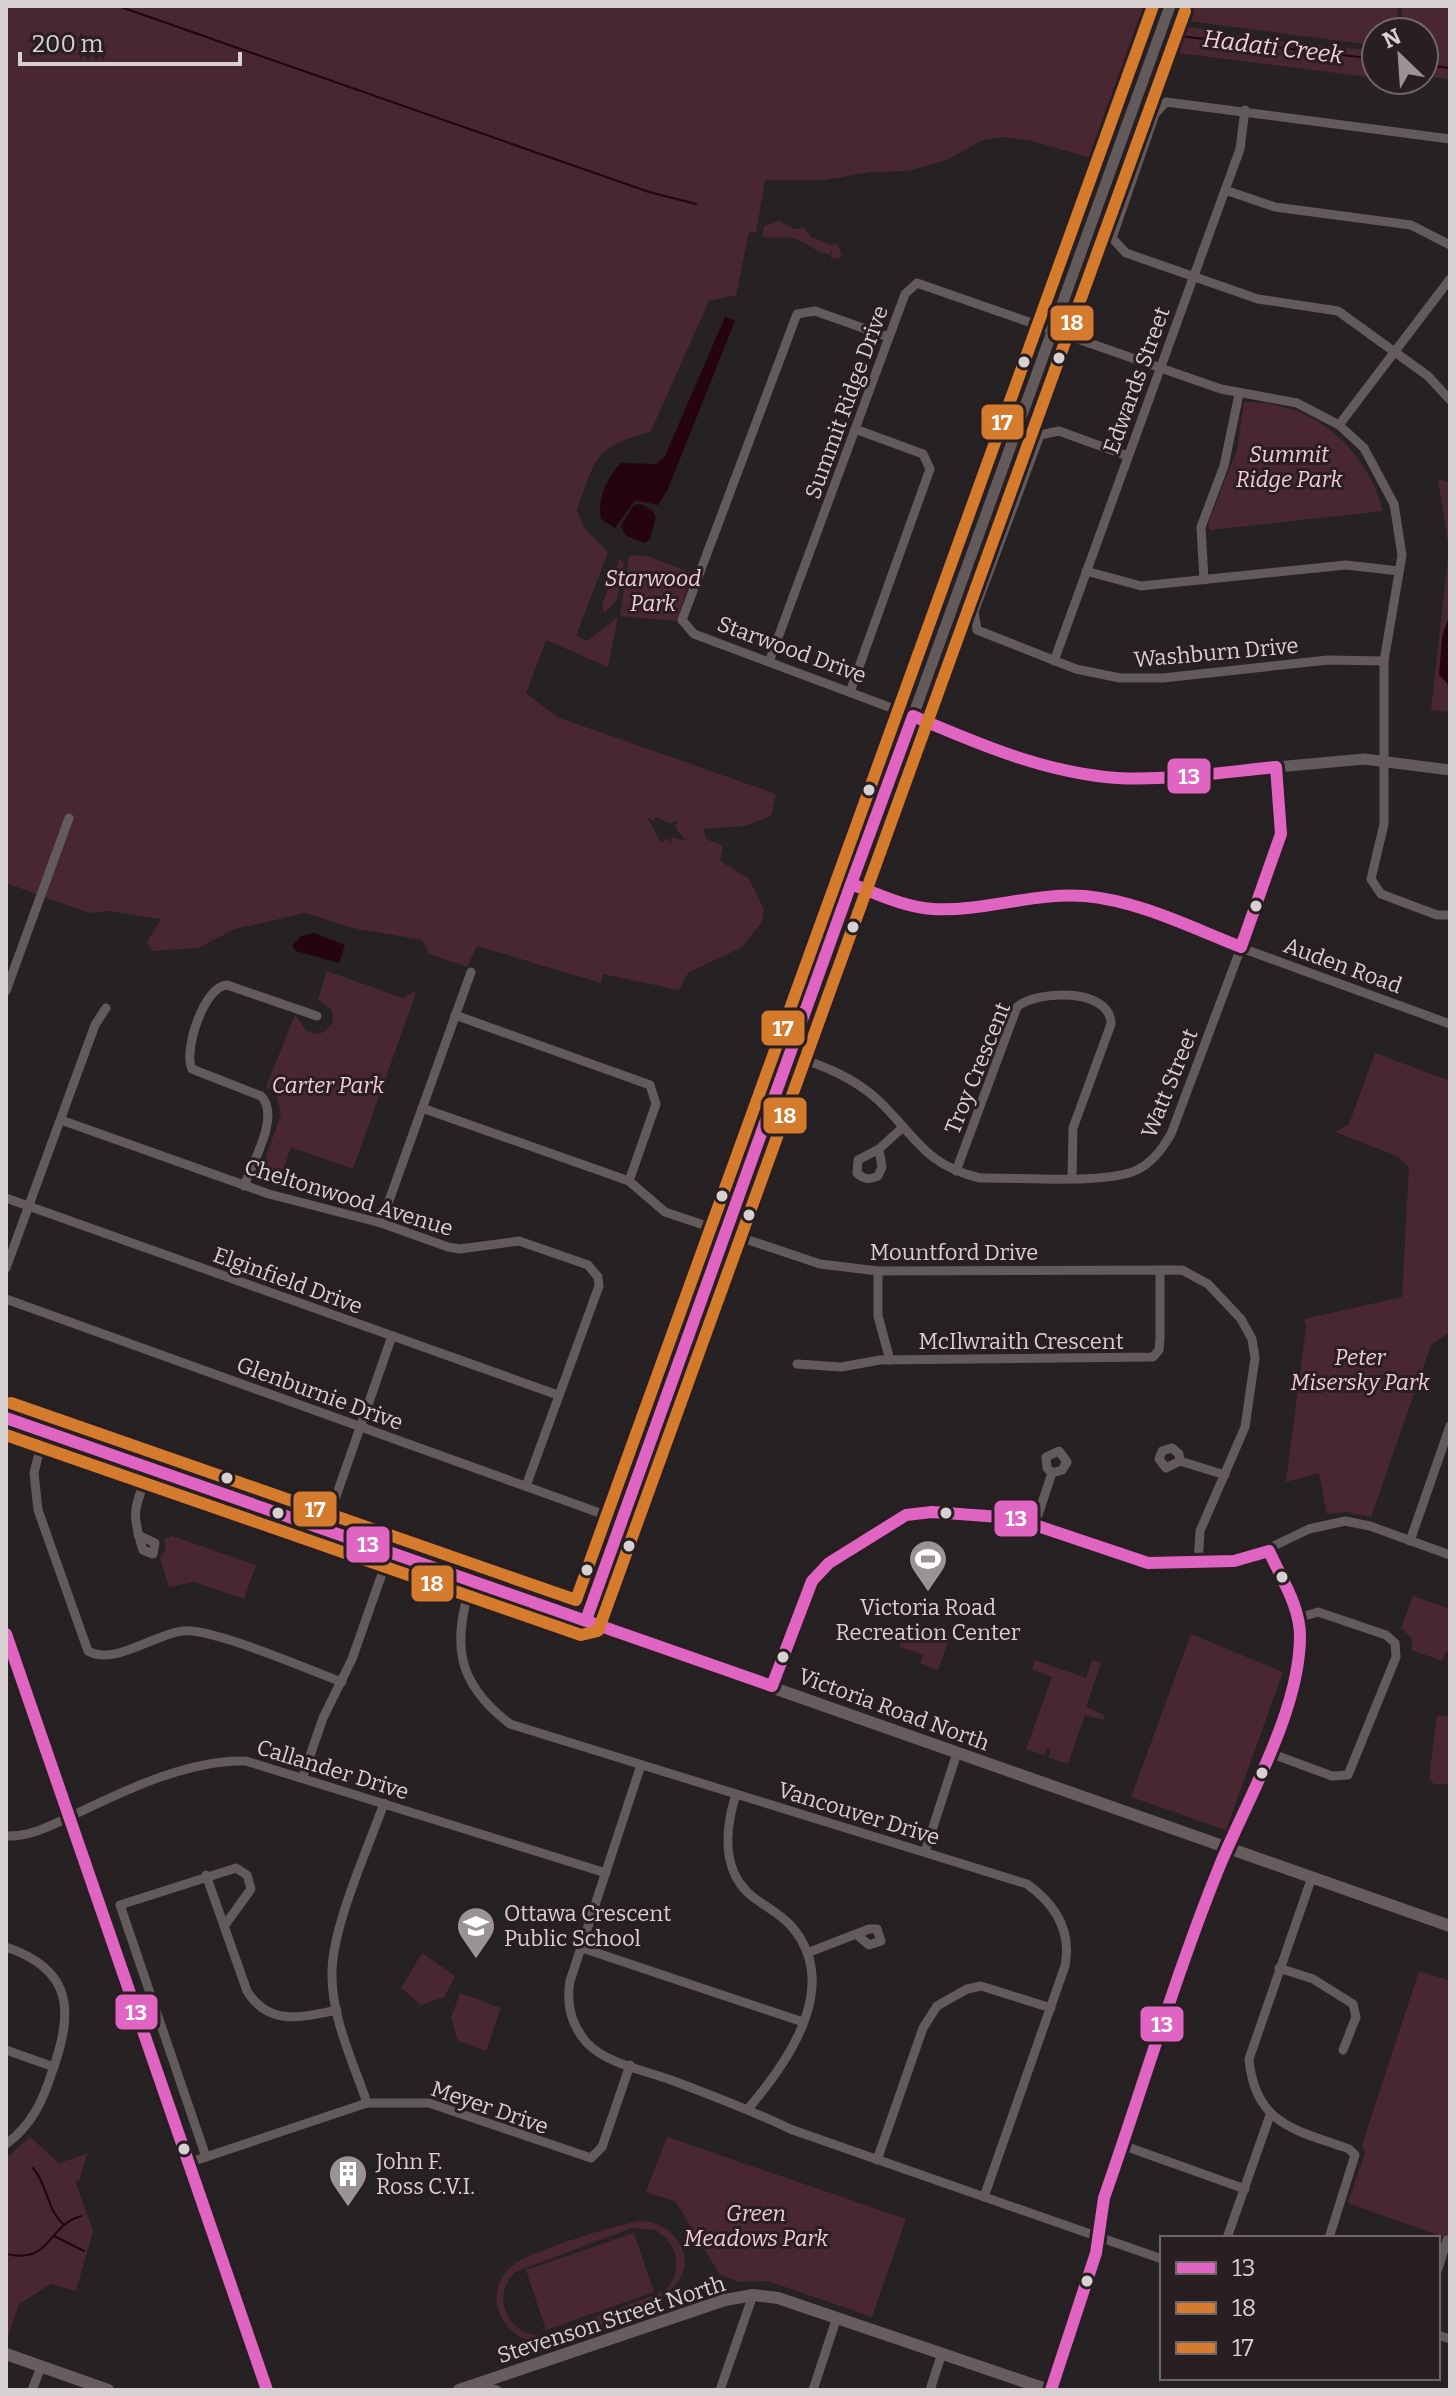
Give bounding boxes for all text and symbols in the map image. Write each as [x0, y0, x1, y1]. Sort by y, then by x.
scale bar [20, 16, 240, 66]
north arrow [1360, 16, 1440, 96]
text: N [1378, 22, 1405, 54]
water label: Hadati Creek [1201, 25, 1346, 70]
text: 200 m [32, 30, 104, 58]
street label: Summit Ridge Drive [799, 302, 894, 503]
street label: Edwards Street [1097, 303, 1176, 457]
line badge: 18 [1049, 304, 1095, 342]
text: 18 [1061, 309, 1083, 336]
unlabelled marker [1051, 350, 1067, 366]
unlabelled marker [1016, 354, 1032, 370]
line badge: 17 [980, 403, 1025, 441]
text: 17 [991, 409, 1013, 436]
park label: Summit Ridge Park [1236, 441, 1343, 493]
park label: Starwood Park [605, 565, 701, 617]
street label: Starwood Drive [714, 610, 870, 689]
street label: Washburn Drive [1133, 632, 1300, 673]
line badge: 13 [1166, 757, 1212, 795]
text: 13 [1178, 763, 1200, 790]
unlabelled marker [861, 782, 877, 798]
unlabelled marker [1248, 898, 1264, 914]
unlabelled marker [845, 919, 861, 935]
street label: Auden Road [1280, 932, 1406, 999]
street label: Troy Crescent [939, 998, 1016, 1138]
line badge: 17 [760, 1009, 806, 1047]
text: 17 [772, 1015, 794, 1042]
street label: Watt Street [1135, 1025, 1204, 1142]
park label: Carter Park [272, 1072, 385, 1099]
line badge: 18 [762, 1096, 808, 1135]
text: 18 [774, 1102, 796, 1129]
street label: Cheltonwood Avenue [241, 1153, 456, 1242]
unlabelled marker [714, 1188, 730, 1204]
unlabelled marker [741, 1207, 757, 1223]
street label: Mountford Drive [870, 1239, 1038, 1266]
street label: Elginfield Drive [209, 1241, 366, 1320]
street label: McIlwraith Crescent [918, 1328, 1124, 1355]
park label: Peter Misersky Park [1290, 1344, 1431, 1396]
street label: Glenburnie Drive [233, 1351, 407, 1436]
unlabelled marker [219, 1470, 235, 1486]
line badge: 17 [292, 1490, 338, 1528]
text: 17 [304, 1496, 326, 1523]
line badge: 13 [993, 1499, 1039, 1538]
unlabelled marker [270, 1505, 286, 1521]
unlabelled marker [938, 1505, 954, 1521]
text: 13 [1005, 1505, 1027, 1532]
line badge: 13 [345, 1525, 391, 1564]
text: 13 [357, 1531, 379, 1558]
unlabelled marker [621, 1538, 637, 1554]
sports icon: Victoria Road Recreation Center [907, 1538, 949, 1593]
unlabelled marker [579, 1562, 595, 1578]
line badge: 18 [410, 1564, 455, 1603]
unlabelled marker [1274, 1569, 1290, 1585]
text: 18 [421, 1570, 443, 1597]
place label: Victoria Road Recreation Center [836, 1594, 1021, 1646]
unlabelled marker [775, 1649, 791, 1665]
street label: Victoria Road North [795, 1662, 993, 1757]
street label: Callander Drive [254, 1734, 412, 1805]
unlabelled marker [1254, 1765, 1270, 1781]
street label: Vancouver Drive [775, 1776, 943, 1851]
place label: Ottawa Crescent Public School [504, 1900, 671, 1952]
school or university icon: Ottawa Crescent Public School [455, 1905, 497, 1960]
line badge: 13 [114, 1993, 159, 2031]
text: 13 [125, 1999, 147, 2026]
line badge: 13 [1139, 2005, 1185, 2043]
text: 13 [1151, 2011, 1173, 2038]
street label: Meyer Drive [428, 2075, 552, 2140]
unlabelled marker [176, 2141, 192, 2157]
place label: John F. Ross C.V.I. [375, 2148, 475, 2200]
building icon: John F. Ross C.V.I. [327, 2153, 369, 2208]
park label: Green Meadows Park [684, 2200, 829, 2252]
legend [1160, 2236, 1440, 2380]
text: 13 [1232, 2254, 1255, 2282]
street label: Stevenson Street North [494, 2270, 729, 2369]
unlabelled marker [1079, 2273, 1095, 2289]
text: 18 [1232, 2294, 1256, 2322]
text: 17 [1232, 2334, 1254, 2362]

